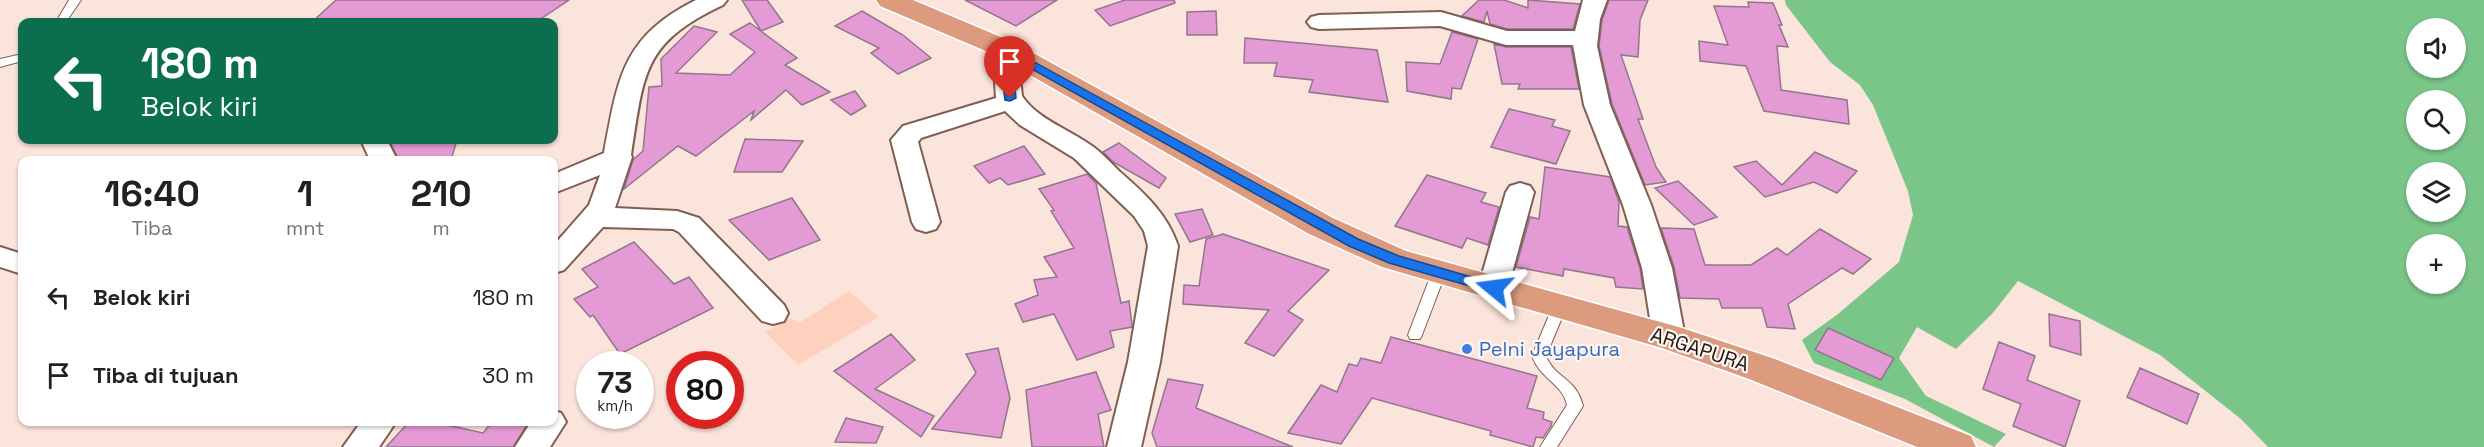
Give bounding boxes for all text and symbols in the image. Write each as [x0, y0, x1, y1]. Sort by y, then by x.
map controls [2406, 18, 2466, 294]
button: sound [2406, 18, 2466, 78]
pin [984, 36, 1035, 98]
text: 180 m [141, 37, 259, 90]
icon: left [42, 42, 120, 120]
icon: arrive [993, 45, 1026, 78]
text: Belok kiri [141, 89, 258, 124]
button: search [2406, 90, 2466, 150]
button: layers [2406, 162, 2466, 222]
text: 16:40 [104, 171, 200, 217]
text: 1 [297, 171, 313, 217]
text: 210 [411, 171, 472, 217]
text: Tiba [132, 215, 172, 241]
text: mnt [286, 215, 324, 241]
text: m [433, 215, 450, 241]
button: + [2406, 234, 2466, 294]
position arrow [1462, 256, 1526, 320]
icon: left [42, 281, 75, 314]
text: Belok kiri [93, 283, 190, 311]
text: 180 m [472, 283, 534, 311]
street label: ARGAPURA [1648, 321, 1753, 377]
place label: Pelni Jayapura [1479, 336, 1620, 362]
marker: Pelni Jayapura [1460, 342, 1474, 356]
speed limit sign: 80 [666, 351, 744, 429]
icon: arrive [42, 359, 75, 392]
text: Tiba di tujuan [93, 361, 239, 389]
text: 30 m [482, 361, 534, 389]
text: 73 [598, 363, 632, 402]
text: km/h [597, 396, 633, 415]

